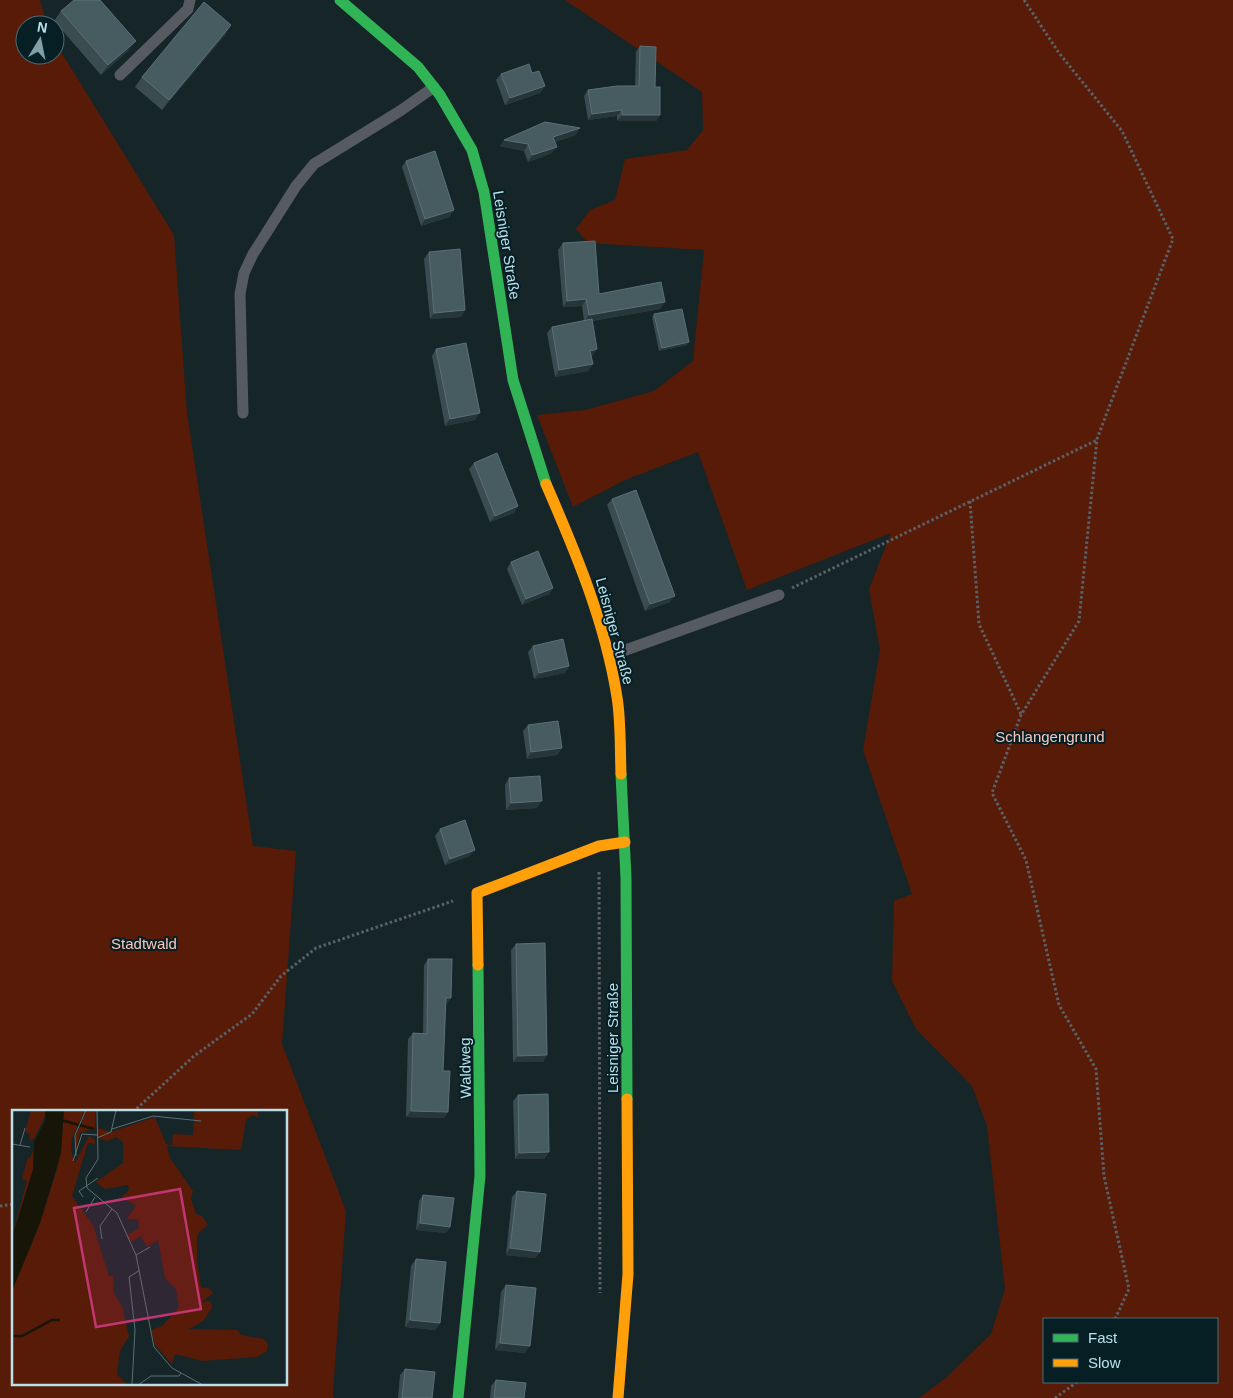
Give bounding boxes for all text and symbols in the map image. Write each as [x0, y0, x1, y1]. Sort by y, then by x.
north arrow [15, 15, 65, 65]
text: N [36, 18, 49, 36]
street label: Leisniger Straße [490, 189, 524, 301]
street label: Leisniger Straße [593, 576, 637, 686]
park label: Schlangengrund [995, 728, 1105, 745]
park label: Stadtwald [111, 935, 177, 952]
street label: Leisniger Straße [604, 983, 621, 1093]
street label: Waldweg [456, 1037, 474, 1099]
inset map [12, 1110, 288, 1386]
legend [1043, 1318, 1218, 1383]
text: Fast [1088, 1329, 1118, 1346]
text: Slow [1088, 1354, 1121, 1371]

